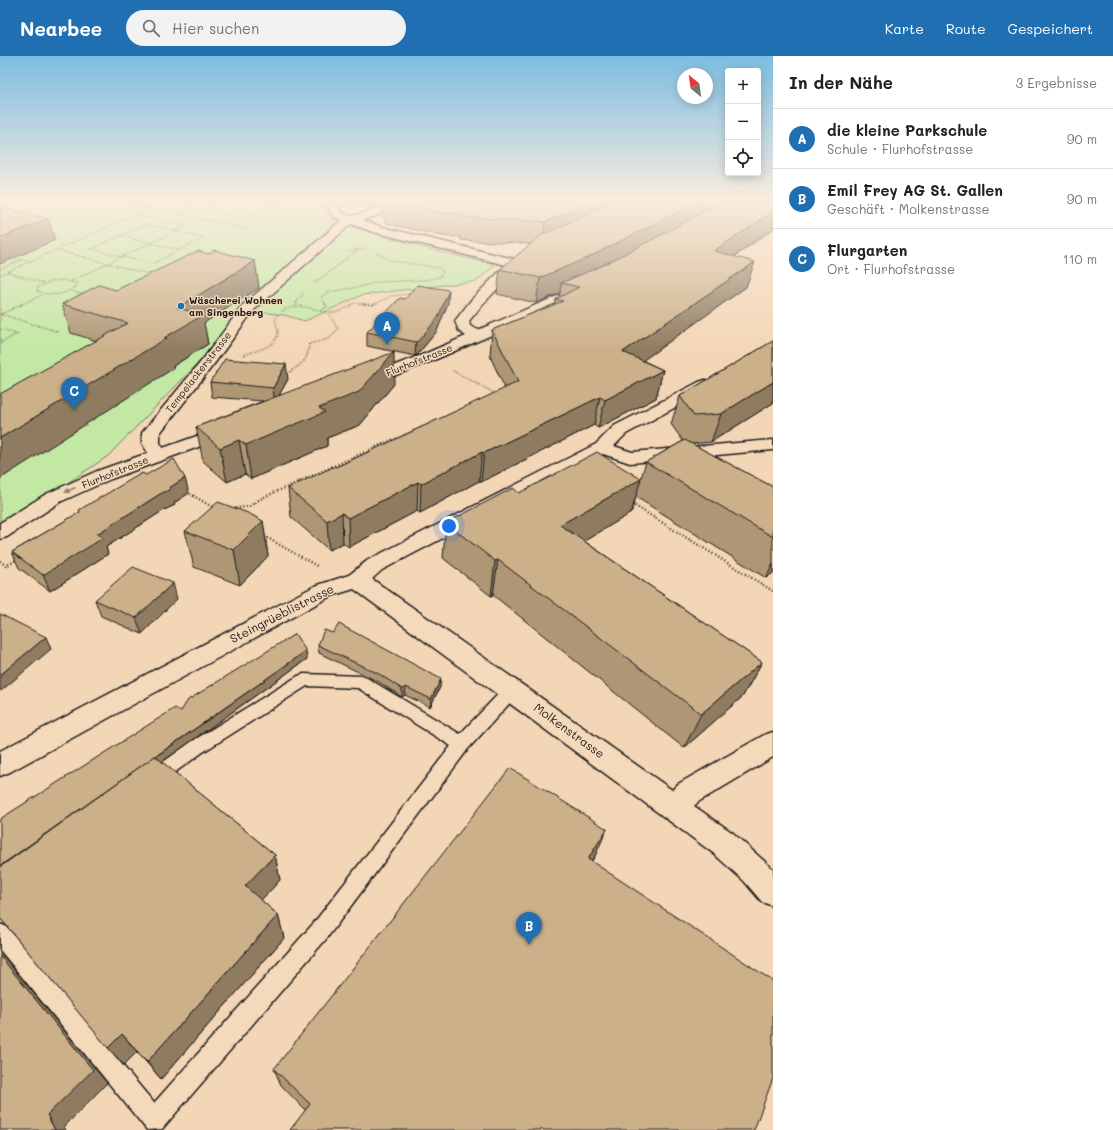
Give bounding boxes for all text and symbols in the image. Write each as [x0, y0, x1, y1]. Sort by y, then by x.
search box [126, 10, 406, 46]
text: Nearbee [20, 16, 102, 41]
icon: search [140, 17, 162, 39]
text: Hier suchen [172, 18, 259, 38]
text: Karte [885, 19, 924, 38]
text: Route [946, 19, 986, 38]
text: Gespeichert [1008, 19, 1093, 38]
north arrow [677, 68, 713, 104]
map controls [725, 68, 761, 176]
button: + [725, 68, 761, 104]
text: In der Nähe [789, 71, 893, 93]
text: 3 Ergebnisse [1016, 74, 1097, 91]
button: − [725, 104, 761, 140]
text: die kleine Parkschule [827, 120, 987, 140]
text: A [797, 130, 807, 147]
text: 90 m [1067, 130, 1097, 147]
button: locate [725, 140, 761, 176]
text: Schule · Flurhofstrasse [827, 140, 973, 157]
text: Emil Frey AG St. Gallen [827, 180, 1003, 200]
text: B [798, 190, 806, 207]
text: 90 m [1067, 190, 1097, 207]
text: Geschäft · Molkenstrasse [827, 200, 990, 217]
text: Flurgarten [827, 240, 907, 260]
text: C [797, 250, 807, 267]
text: 110 m [1063, 250, 1097, 267]
text: Ort · Flurhofstrasse [827, 260, 955, 277]
place label: Wäscherei Wohnen am Singenberg [189, 293, 283, 319]
marker: Wäscherei Wohnen am Singenberg [176, 301, 186, 311]
pin: A [374, 312, 400, 345]
street label: Tempelackerstrasse [162, 328, 234, 416]
street label: Flurhofstrasse [384, 340, 454, 380]
pin: C [61, 377, 87, 410]
street label: Flurhofstrasse [80, 452, 150, 492]
one-way arrow [64, 487, 76, 494]
your location [439, 516, 459, 536]
street label: Steingrüeblistrasse [227, 580, 336, 646]
street label: Molkenstrasse [531, 699, 608, 761]
pin: B [516, 912, 542, 945]

